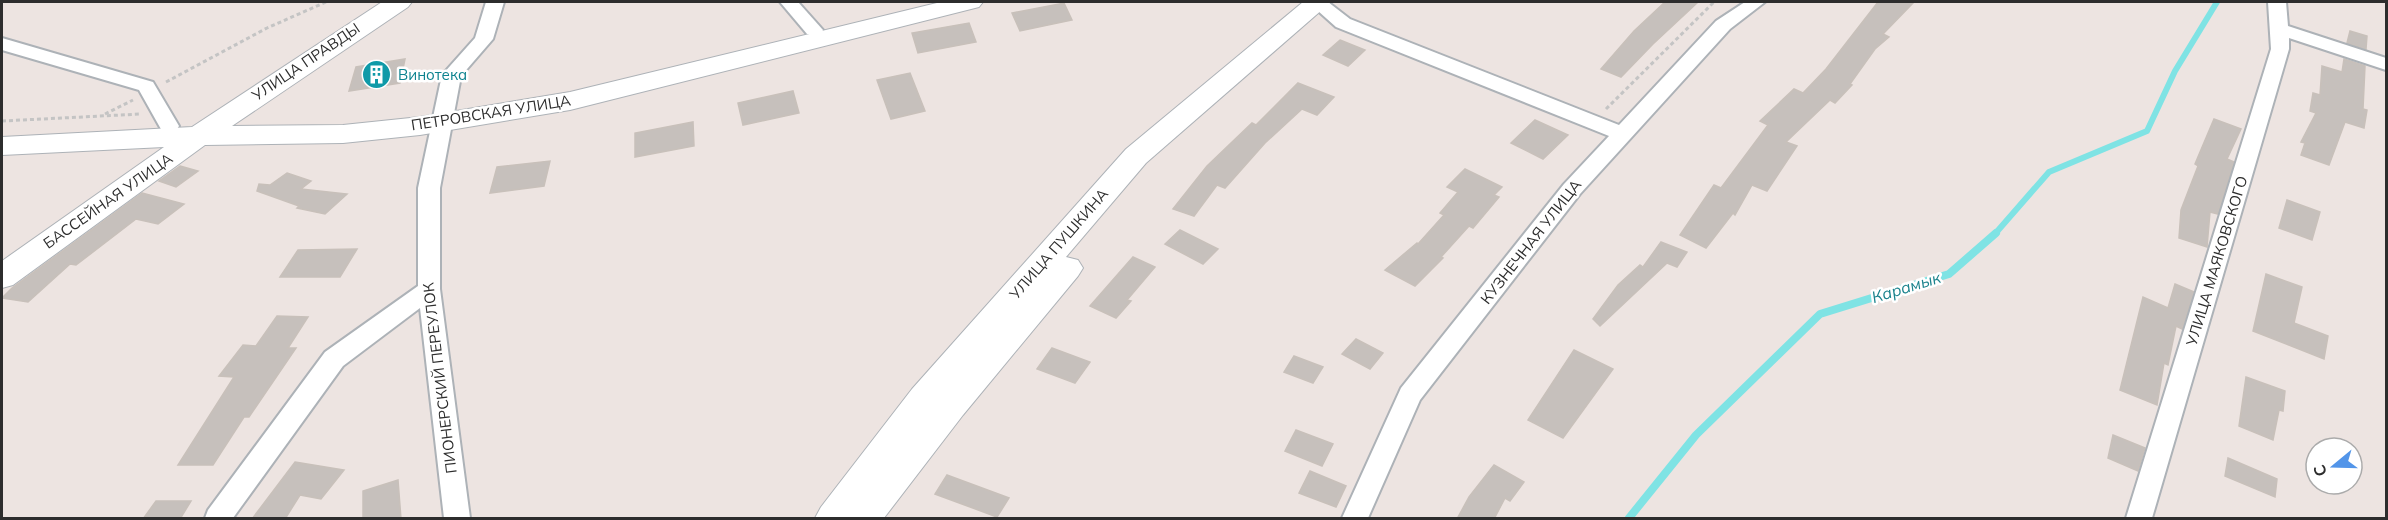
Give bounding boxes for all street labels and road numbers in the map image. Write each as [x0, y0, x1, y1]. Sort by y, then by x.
street label: УЛИЦА ПРАВДЫ [247, 18, 363, 105]
street label: ПЕТРОВСКАЯ УЛИЦА [410, 91, 572, 135]
street label: БАССЕЙНАЯ УЛИЦА [39, 149, 176, 252]
street label: УЛИЦА МАЯКОВСКОГО [2181, 174, 2251, 349]
street label: КУЗНЕЧНАЯ УЛИЦА [1476, 176, 1585, 308]
street label: УЛИЦА ПУШКИНА [1005, 184, 1112, 304]
street label: ПИОНЕРСКИЙ ПЕРЕУЛОК [418, 281, 461, 475]

